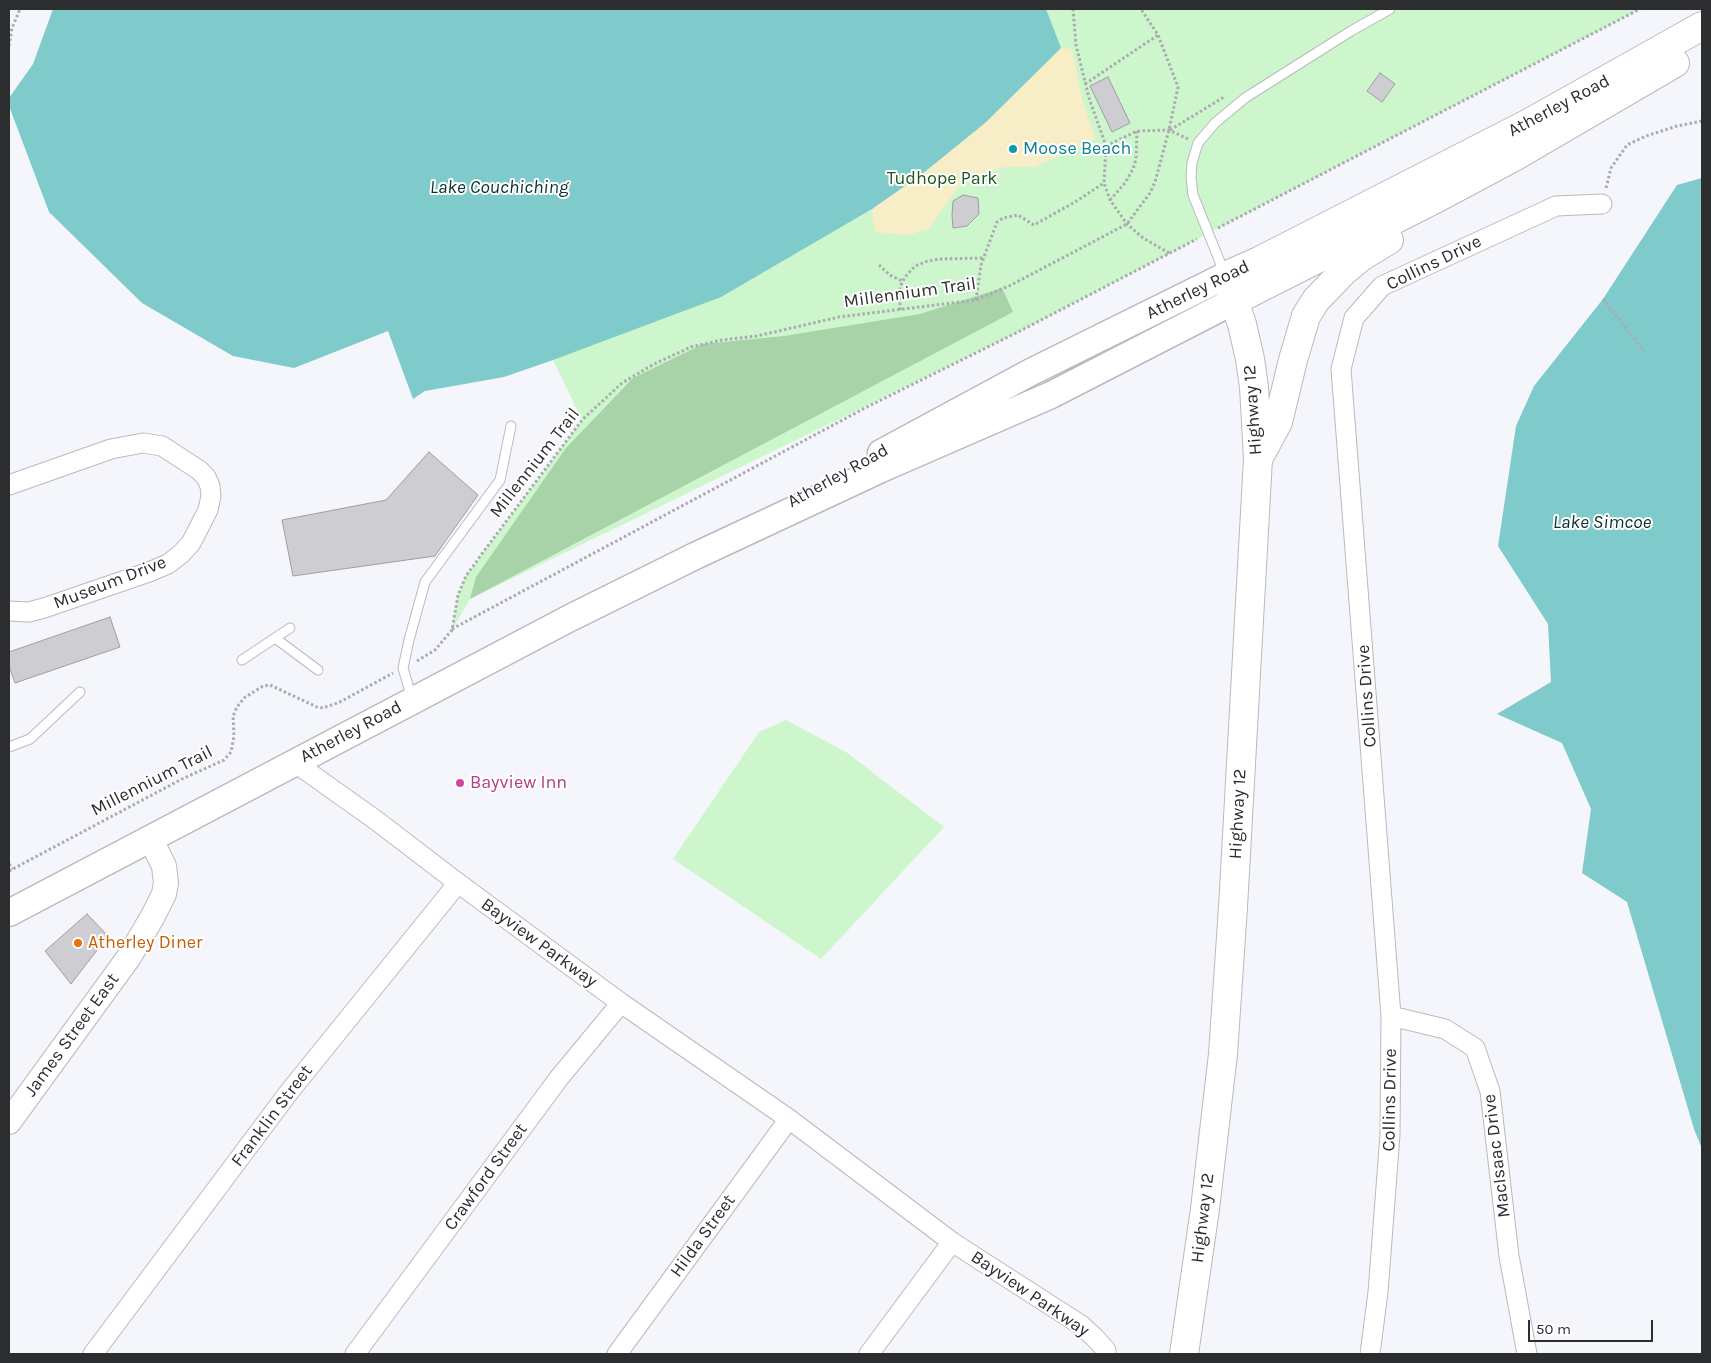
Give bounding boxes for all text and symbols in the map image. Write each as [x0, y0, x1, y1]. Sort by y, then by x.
street label: Atherley Road [1504, 70, 1614, 142]
place label: Moose Beach [1023, 138, 1131, 160]
marker: Moose Beach [1007, 143, 1019, 155]
park label: Tudhope Park [887, 168, 997, 190]
water label: Lake Couchiching [430, 177, 568, 199]
street label: Collins Drive [1383, 231, 1485, 295]
street label: Atherley Road [1143, 256, 1253, 324]
street label: Millennium Trail [842, 273, 978, 313]
street label: Highway 12 [1239, 364, 1267, 456]
street label: Millennium Trail [485, 404, 585, 522]
street label: Atherley Road [784, 439, 892, 513]
water label: Lake Simcoe [1553, 512, 1651, 534]
street label: Museum Drive [51, 552, 169, 614]
street label: Collins Drive [1353, 644, 1381, 748]
street label: Atherley Road [296, 696, 406, 768]
street label: Millennium Trail [88, 741, 216, 821]
street label: Highway 12 [1225, 768, 1251, 860]
place label: Bayview Inn [470, 772, 567, 794]
marker: Bayview Inn [454, 777, 466, 789]
street label: Bayview Parkway [477, 894, 601, 992]
place label: Atherley Diner [88, 932, 203, 954]
marker: Atherley Diner [72, 937, 84, 949]
street label: James Street East [20, 969, 124, 1101]
street label: Collins Drive [1378, 1048, 1402, 1152]
street label: Franklin Street [227, 1061, 317, 1171]
street label: MacIsaac Drive [1479, 1093, 1515, 1219]
street label: Crawford Street [440, 1119, 532, 1235]
street label: Highway 12 [1187, 1172, 1219, 1264]
street label: Hilda Street [666, 1191, 740, 1281]
street label: Bayview Parkway [967, 1246, 1093, 1342]
scale bar [1531, 1310, 1656, 1342]
text: 50 m [1536, 1320, 1571, 1338]

